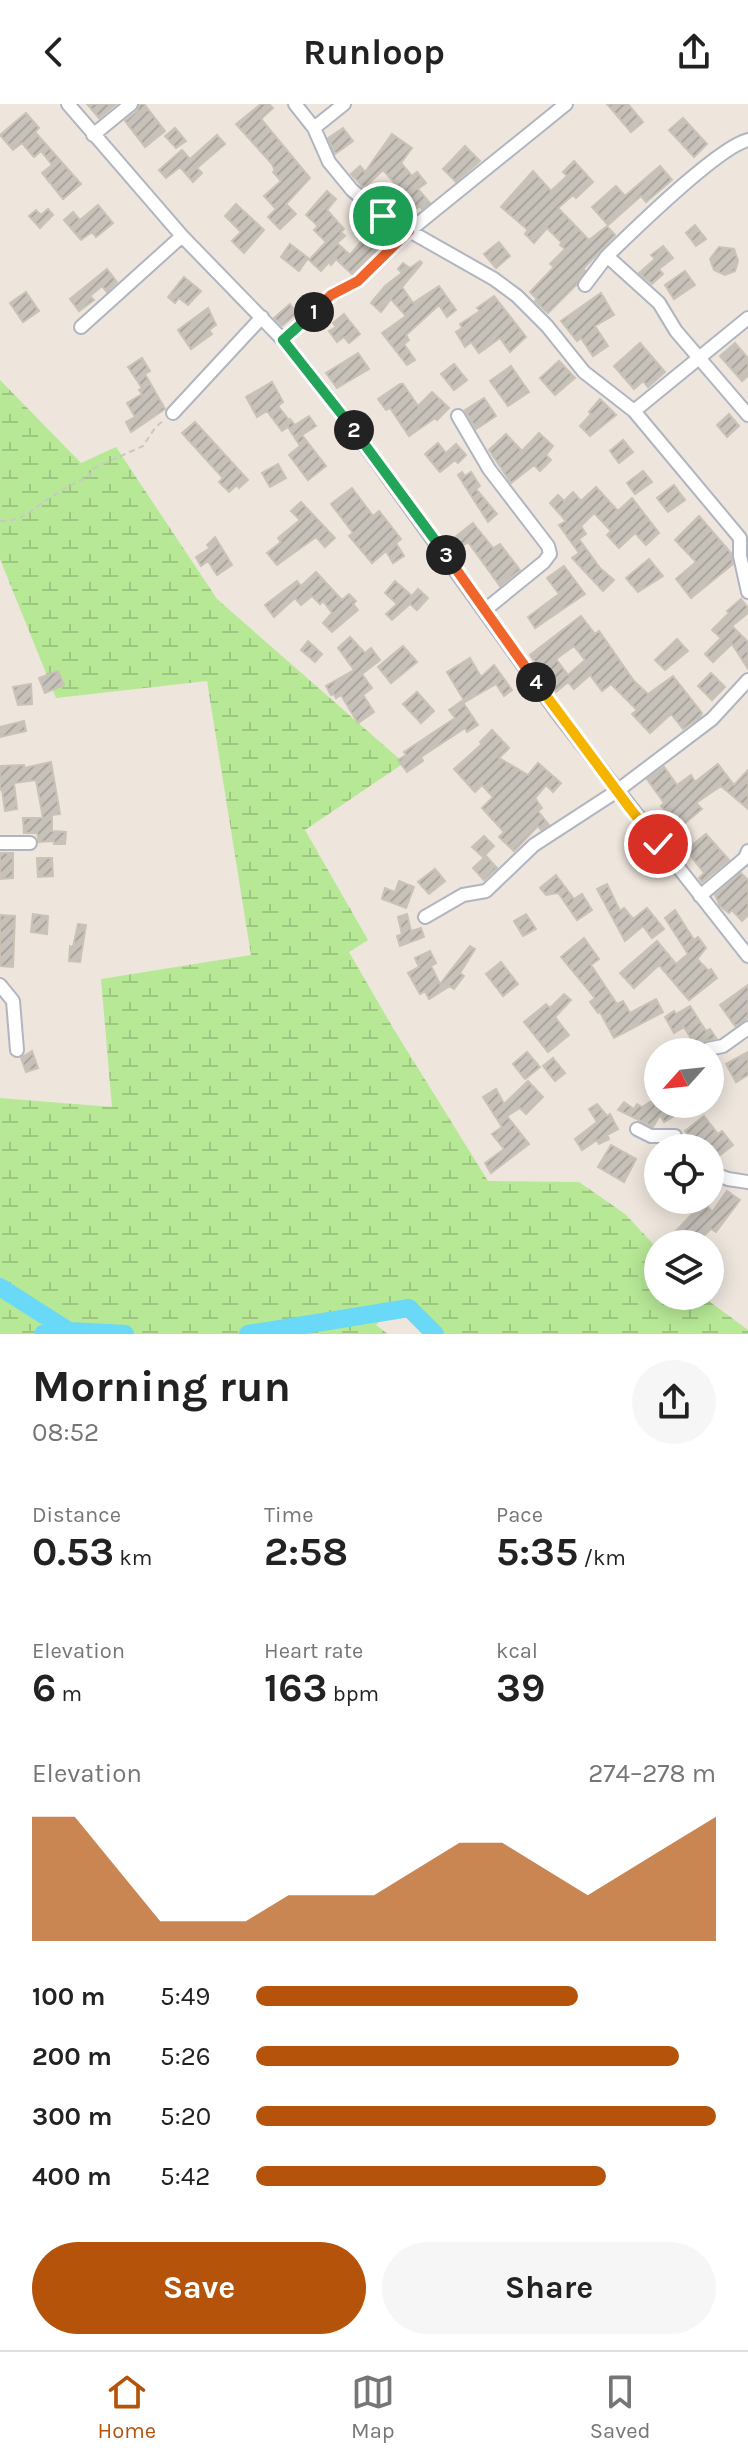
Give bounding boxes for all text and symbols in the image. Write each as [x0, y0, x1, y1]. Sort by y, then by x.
icon: back [32, 30, 76, 74]
icon: share [672, 30, 716, 74]
text: Runloop [303, 31, 445, 73]
pin [349, 182, 417, 250]
icon: arrive [361, 194, 405, 238]
pin: 1 [294, 292, 334, 332]
text: 1 [310, 299, 318, 325]
pin: 2 [334, 410, 374, 450]
text: 2 [347, 417, 361, 443]
pin: 3 [426, 535, 466, 575]
text: 3 [439, 542, 453, 568]
pin: 4 [516, 662, 556, 702]
text: 4 [529, 669, 543, 695]
pin [624, 810, 692, 878]
icon: check [636, 822, 680, 866]
north arrow [644, 1038, 724, 1118]
map controls [644, 1038, 724, 1310]
button: locate [644, 1134, 724, 1214]
button: layers [644, 1230, 724, 1310]
button: share [632, 1360, 716, 1444]
text: Morning run [32, 1361, 291, 1412]
text: 08:52 [32, 1417, 99, 1448]
text: Distance [32, 1502, 121, 1528]
text: Time [264, 1502, 313, 1528]
text: Pace [496, 1502, 543, 1528]
text: 0.53 [32, 1528, 114, 1575]
text: 2:58 [264, 1528, 348, 1575]
text: 5:35 [496, 1528, 578, 1575]
text: km [114, 1545, 152, 1571]
text: /km [578, 1545, 626, 1571]
text: Elevation [32, 1638, 125, 1664]
text: Heart rate [264, 1638, 363, 1664]
text: kcal [496, 1638, 538, 1664]
text: 6 [32, 1664, 56, 1711]
text: 163 [264, 1664, 327, 1711]
text: 39 [496, 1664, 545, 1711]
text: m [56, 1681, 82, 1707]
text: bpm [327, 1681, 379, 1707]
text: Elevation [32, 1758, 142, 1789]
text: 274–278 m [588, 1758, 716, 1789]
text: 100 m [32, 1981, 105, 2012]
text: 5:49 [160, 1981, 210, 2012]
text: 200 m [32, 2041, 112, 2072]
text: 5:26 [160, 2041, 211, 2072]
text: 300 m [32, 2101, 112, 2132]
text: 5:20 [160, 2101, 211, 2132]
text: 400 m [32, 2161, 112, 2192]
text: 5:42 [160, 2161, 210, 2192]
button: Save [32, 2242, 366, 2334]
button: Share [382, 2242, 716, 2334]
tab: Home [97, 2370, 156, 2444]
tab: Map [351, 2370, 395, 2444]
tab: Saved [590, 2370, 651, 2444]

